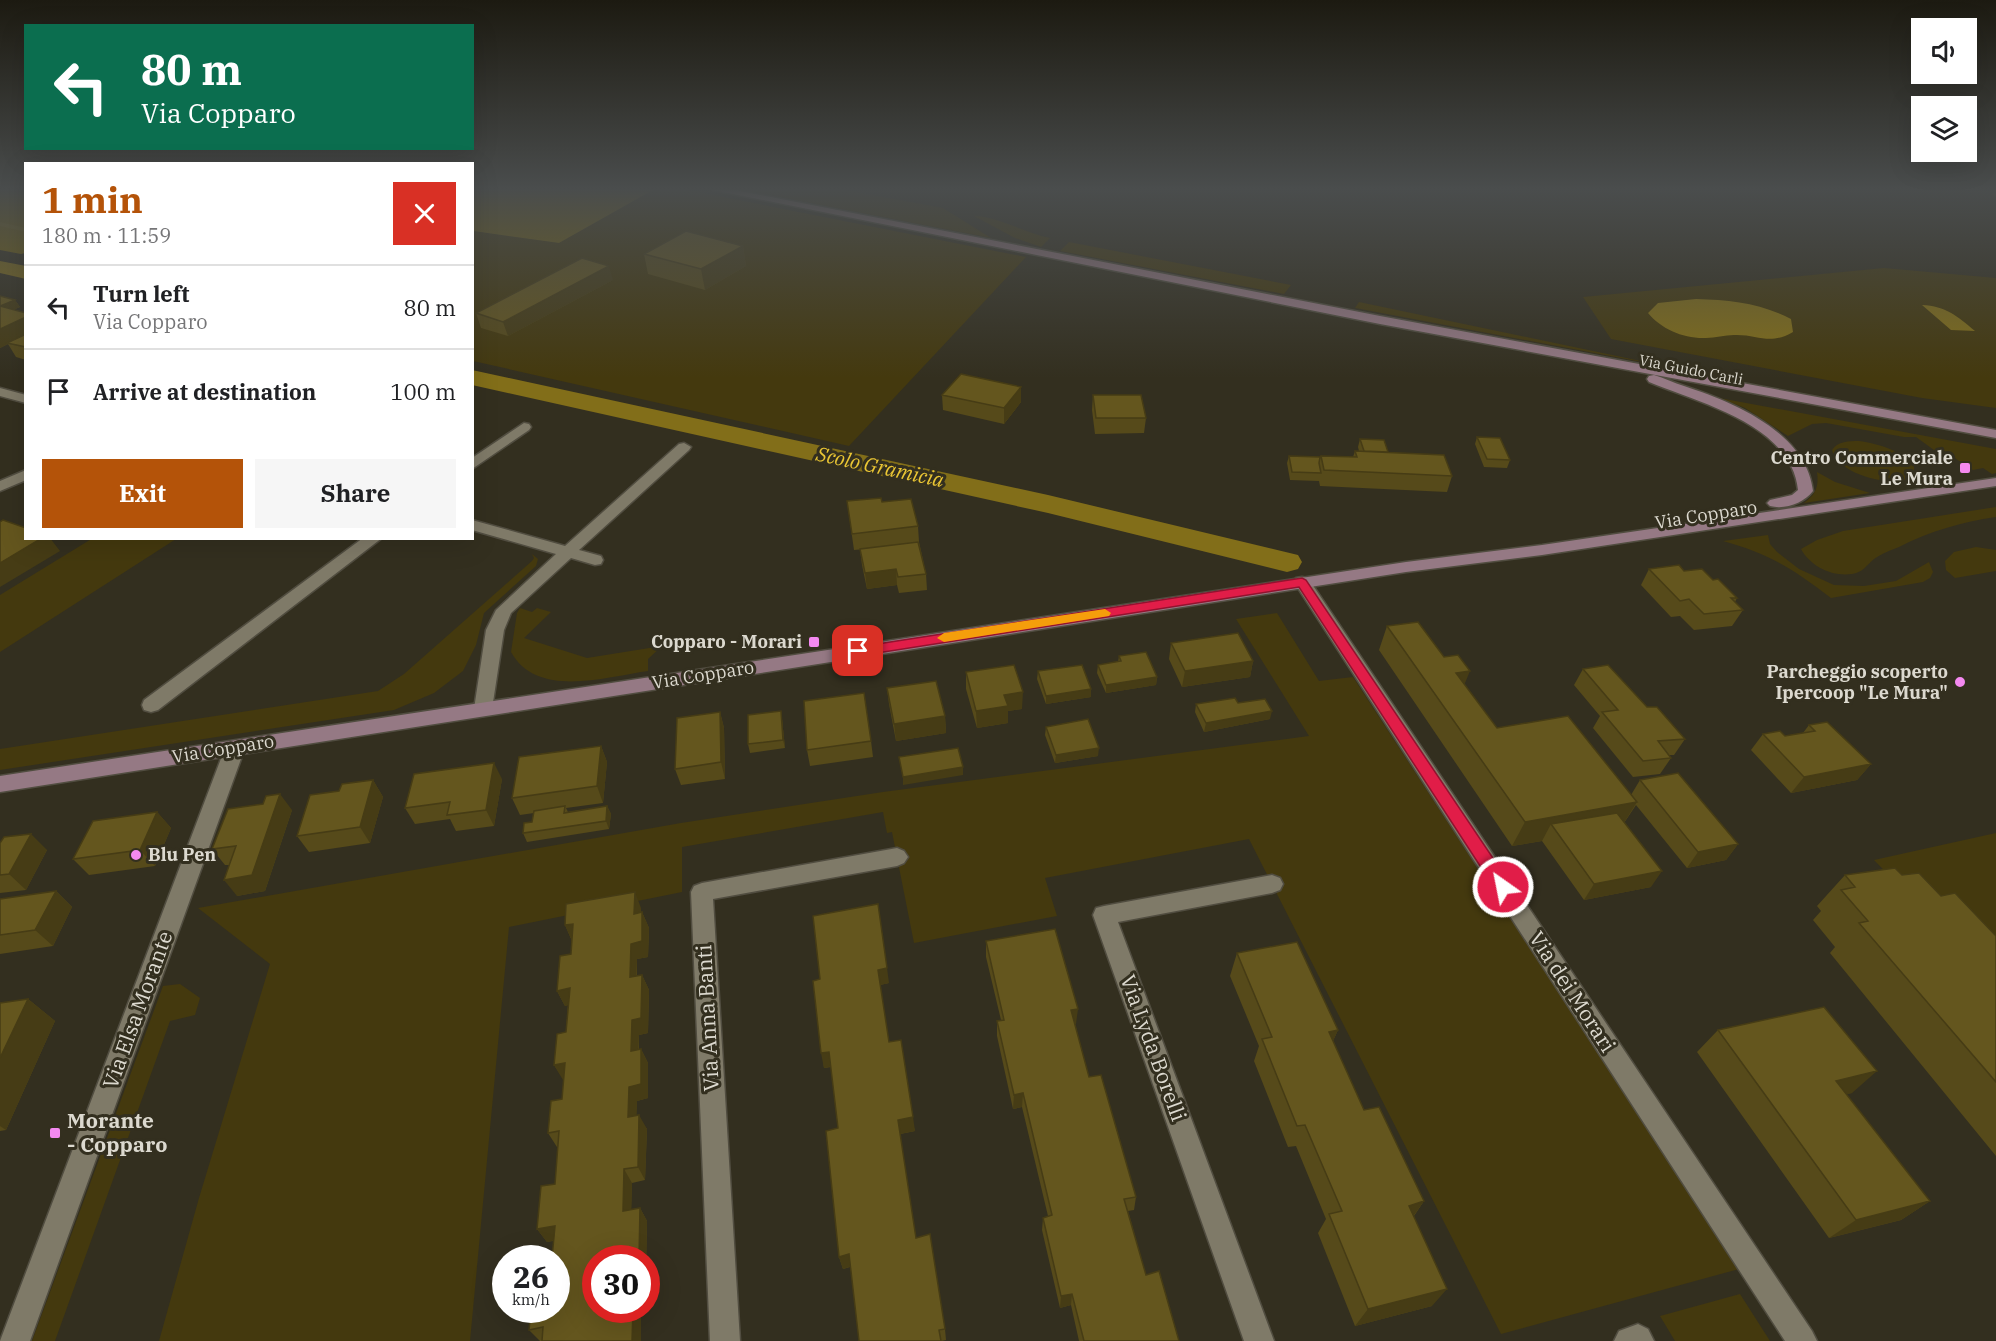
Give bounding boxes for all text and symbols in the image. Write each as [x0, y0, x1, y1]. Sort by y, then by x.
map controls [1911, 18, 1977, 162]
button: sound [1911, 18, 1977, 84]
text: 80 m [141, 42, 242, 97]
icon: left [42, 48, 120, 126]
text: Via Copparo [141, 95, 296, 130]
button: layers [1911, 96, 1977, 162]
text: 1 min [42, 176, 143, 223]
button: close [393, 182, 456, 245]
text: 180 m · 11:59 [42, 222, 171, 249]
text: Turn left [93, 279, 189, 308]
icon: left [42, 291, 75, 324]
text: 80 m [404, 293, 456, 322]
text: Via Copparo [93, 308, 208, 335]
street label: Via Guido Carli [1637, 350, 1745, 389]
icon: arrive [42, 375, 75, 408]
text: Arrive at destination [93, 377, 316, 406]
text: 100 m [390, 377, 456, 406]
water label: Scolo Gramicia [813, 440, 947, 493]
place label: Centro Commerciale Le Mura [1771, 446, 1953, 490]
button: Exit [42, 459, 243, 528]
button: Share [255, 459, 456, 528]
marker: Centro Commerciale Le Mura [1958, 461, 1972, 475]
street label: Via Copparo [1653, 495, 1759, 534]
pin [832, 625, 883, 676]
place label: Copparo - Morari [651, 630, 802, 653]
icon: arrive [841, 634, 874, 667]
marker: Copparo - Morari [807, 635, 821, 649]
street label: Via Copparo [650, 655, 756, 694]
place label: Parcheggio scoperto Ipercoop "Le Mura" [1767, 660, 1948, 704]
marker: Parcheggio scoperto Ipercoop "Le Mura" [1953, 675, 1967, 689]
street label: Via Copparo [170, 729, 276, 768]
place label: Blu Pen [148, 843, 216, 866]
marker: Blu Pen [129, 848, 143, 862]
position arrow [1471, 855, 1535, 919]
street label: Via dei Morari [1523, 926, 1622, 1057]
street label: Via Elsa Morante [96, 927, 179, 1092]
street label: Via Anna Banti [689, 944, 725, 1092]
street label: Via Lyda Borelli [1114, 970, 1193, 1125]
place label: Morante - Copparo [67, 1106, 168, 1158]
marker: Morante - Copparo [48, 1126, 62, 1140]
speed limit sign: 30 [582, 1245, 660, 1323]
text: 26 [513, 1257, 549, 1296]
text: km/h [512, 1290, 550, 1309]

